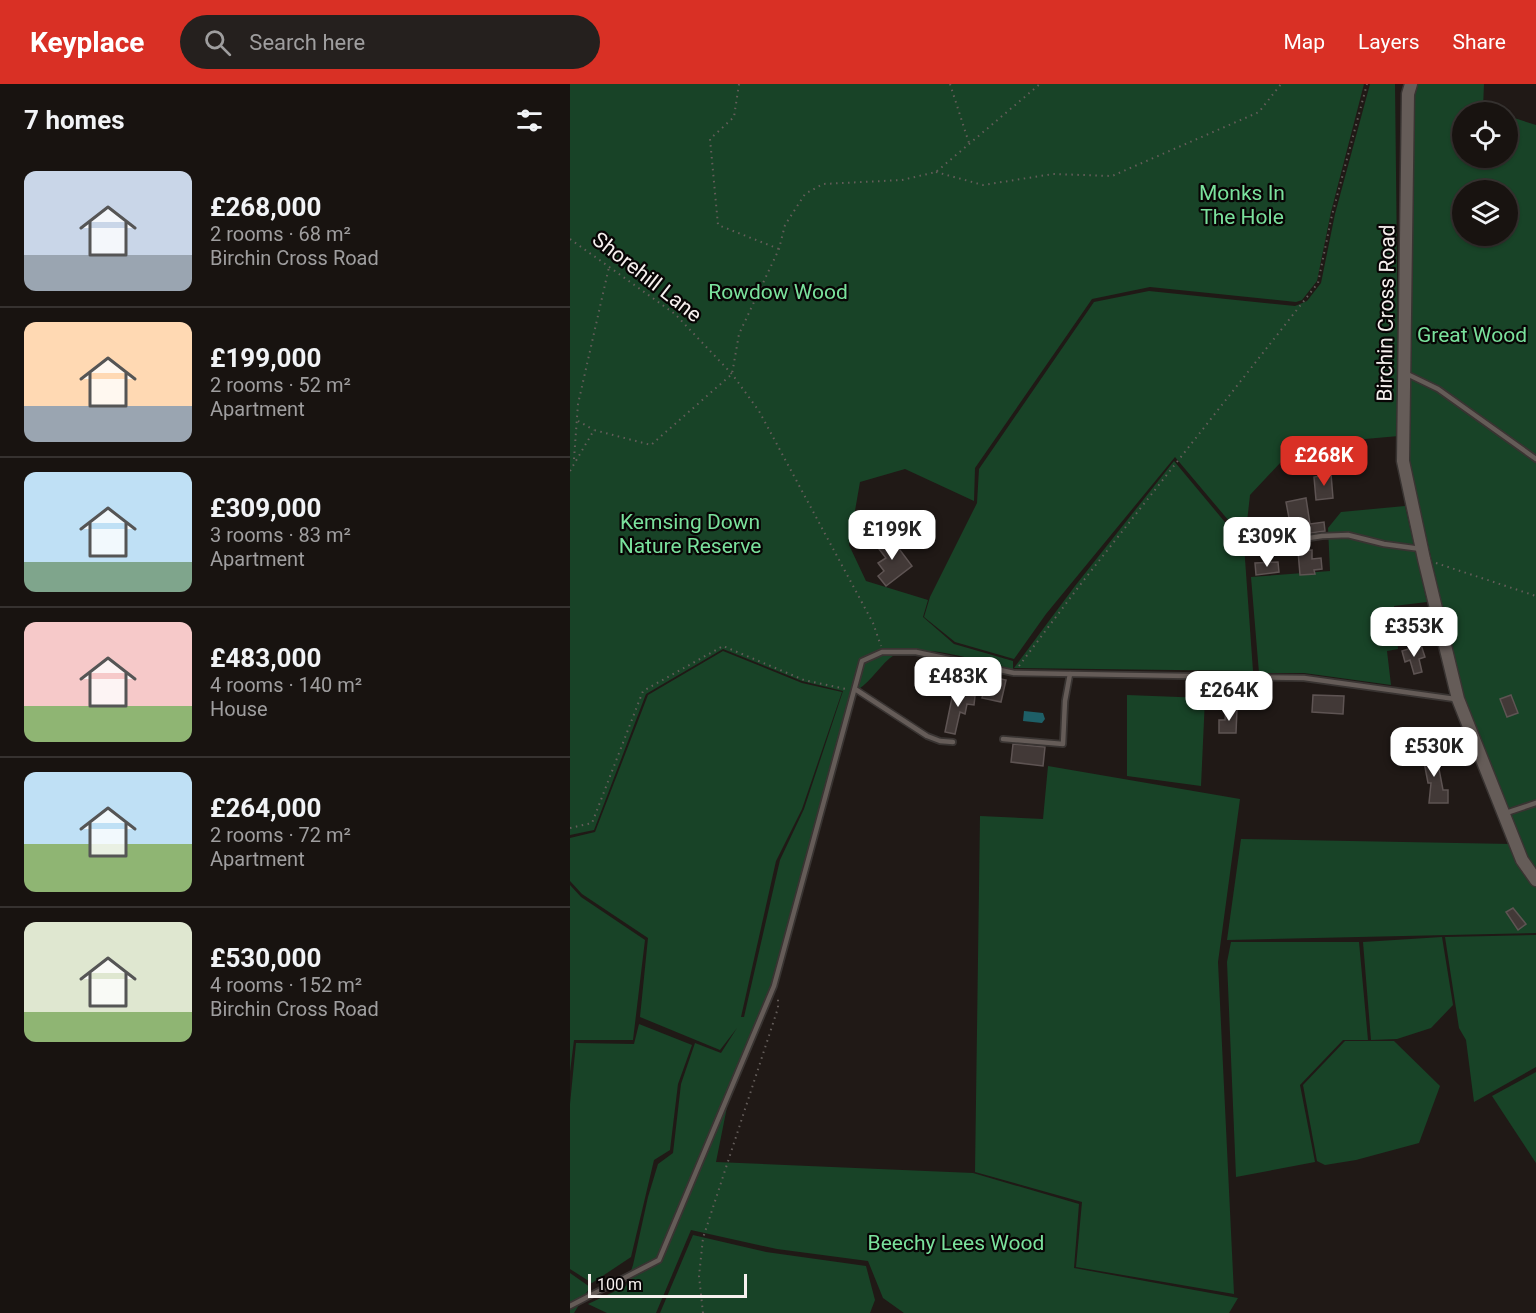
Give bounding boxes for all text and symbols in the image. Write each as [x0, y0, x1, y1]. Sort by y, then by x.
search box [180, 15, 600, 69]
text: Keyplace [30, 26, 144, 59]
icon: search [201, 26, 234, 59]
text: Search here [249, 30, 365, 55]
text: Map [1283, 30, 1325, 54]
text: Layers [1358, 30, 1419, 54]
text: Share [1452, 30, 1506, 54]
map controls [1452, 102, 1518, 246]
button: locate [1452, 102, 1518, 168]
icon: filters [513, 104, 546, 137]
text: 7 homes [24, 105, 125, 135]
button: layers [1452, 180, 1518, 246]
park label: Monks In The Hole [1199, 181, 1285, 229]
text: £268,000 [210, 192, 321, 222]
icon: home [72, 195, 144, 267]
text: 2 rooms · 68 m² [210, 222, 351, 246]
street label: Birchin Cross Road [1372, 224, 1400, 402]
street label: Shorehill Lane [588, 227, 706, 327]
text: Birchin Cross Road [210, 246, 379, 270]
park label: Rowdow Wood [708, 280, 848, 304]
park label: Great Wood [1417, 323, 1527, 347]
text: £199,000 [210, 343, 321, 373]
icon: home [72, 346, 144, 418]
text: 2 rooms · 52 m² [210, 373, 351, 397]
text: Apartment [210, 397, 305, 421]
pin: £268K [1282, 436, 1366, 487]
text: £268K [1294, 443, 1354, 467]
text: £309,000 [210, 493, 321, 523]
icon: home [72, 496, 144, 568]
park label: Kemsing Down Nature Reserve [619, 510, 761, 558]
pin: £199K [850, 510, 934, 561]
text: £199K [862, 517, 922, 541]
pin: £309K [1225, 517, 1309, 568]
text: 3 rooms · 83 m² [210, 523, 351, 547]
text: £309K [1237, 524, 1297, 548]
text: Apartment [210, 547, 305, 571]
pin: £353K [1372, 607, 1456, 658]
text: £353K [1384, 614, 1444, 638]
text: £483,000 [210, 643, 321, 673]
icon: home [72, 646, 144, 718]
pin: £483K [916, 657, 1000, 708]
text: £483K [928, 664, 988, 688]
pin: £264K [1187, 671, 1271, 722]
text: 4 rooms · 140 m² [210, 673, 362, 697]
text: £264K [1199, 678, 1259, 702]
text: House [210, 697, 268, 721]
pin: £530K [1392, 727, 1476, 778]
text: £530K [1404, 734, 1464, 758]
text: £264,000 [210, 793, 321, 823]
icon: home [72, 796, 144, 868]
text: 2 rooms · 72 m² [210, 823, 351, 847]
text: Apartment [210, 847, 305, 871]
text: £530,000 [210, 943, 321, 973]
icon: home [72, 946, 144, 1018]
text: 4 rooms · 152 m² [210, 973, 362, 997]
text: Birchin Cross Road [210, 997, 379, 1021]
park label: Beechy Lees Wood [868, 1231, 1044, 1255]
scale bar [588, 1271, 747, 1298]
text: 100 m [597, 1275, 642, 1294]

